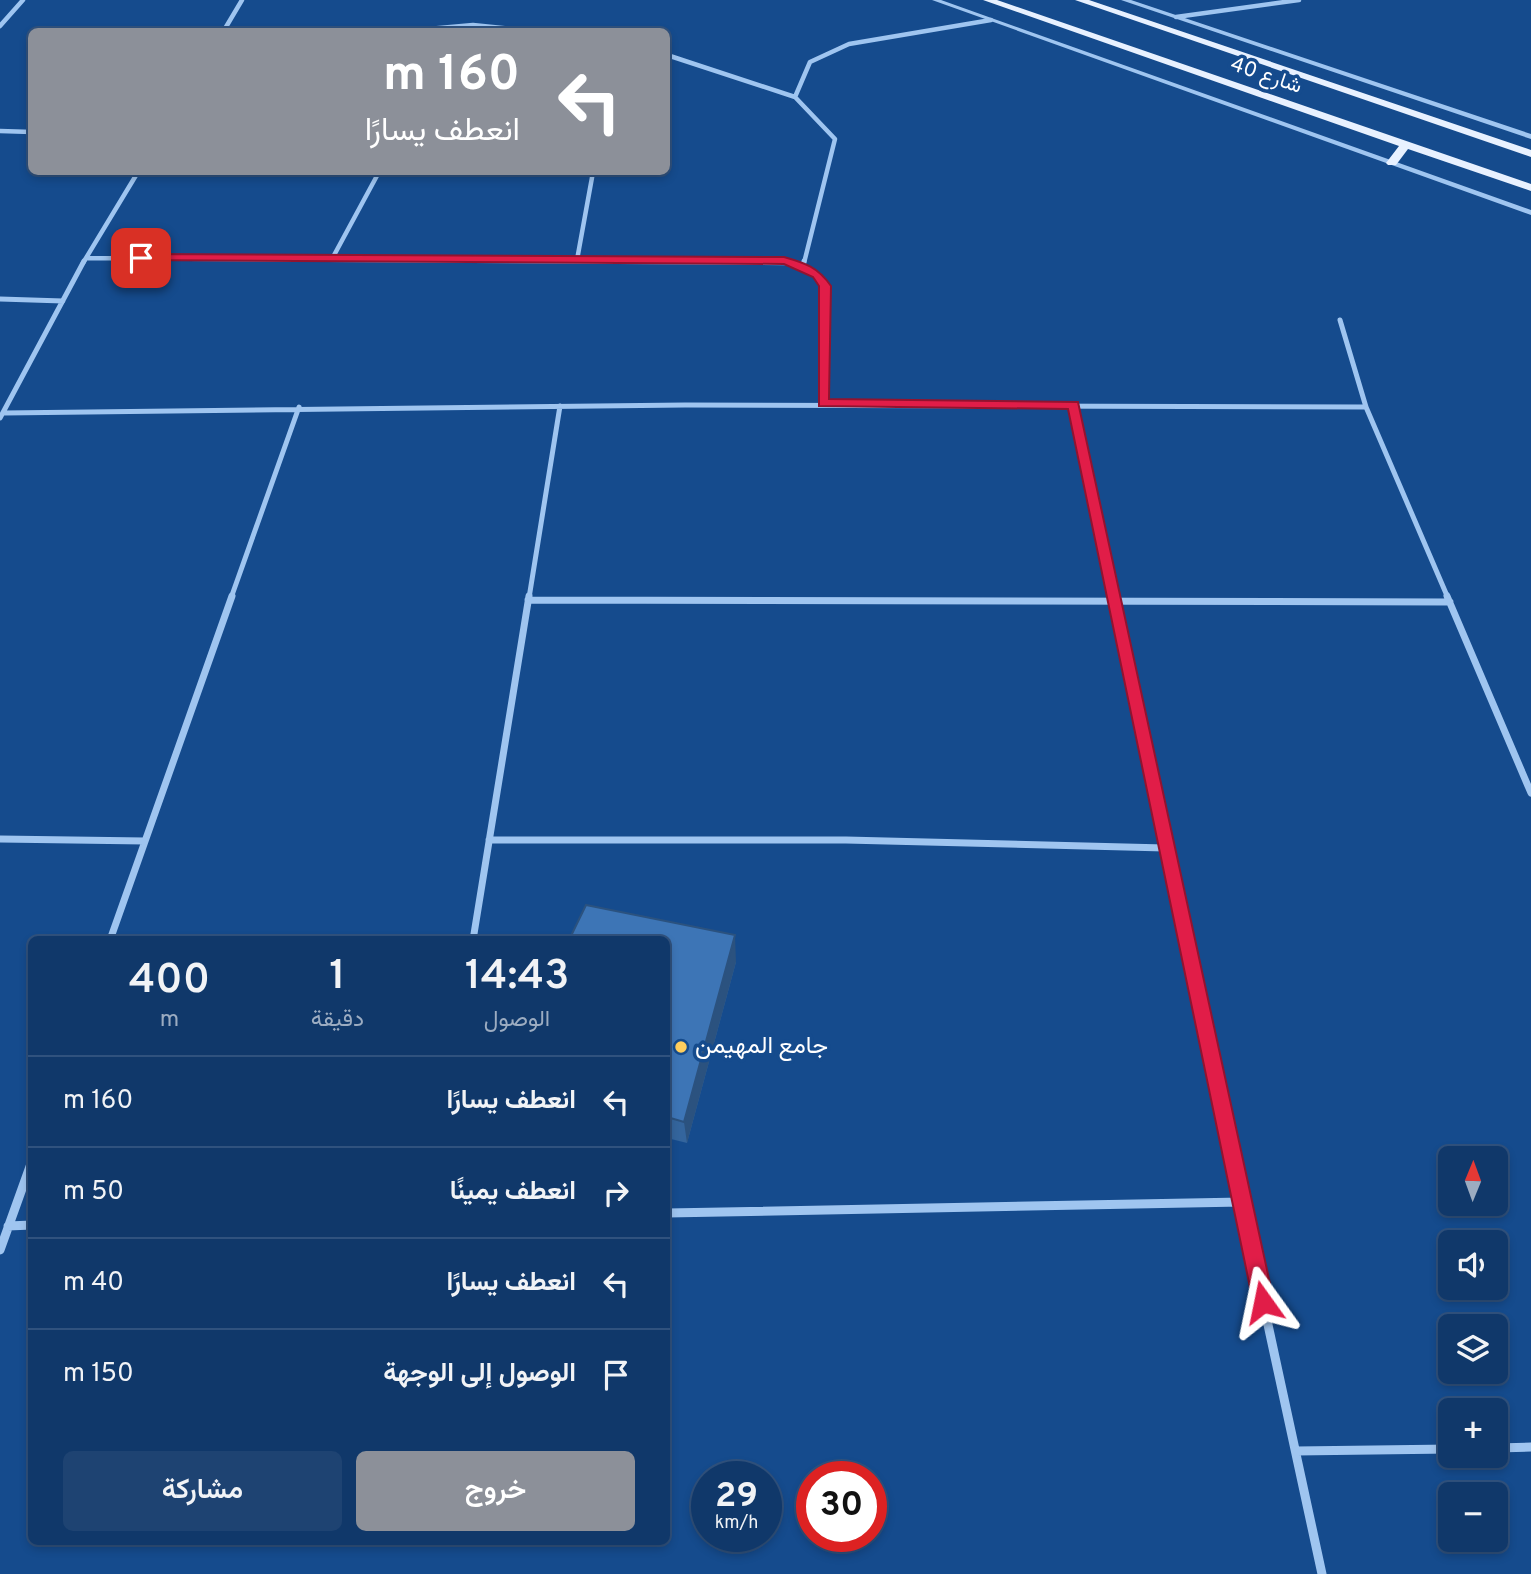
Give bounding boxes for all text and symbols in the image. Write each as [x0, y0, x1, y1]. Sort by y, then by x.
text: 160 m [383, 46, 520, 108]
street label: شارع 40 [1227, 51, 1305, 101]
icon: left [544, 56, 635, 147]
text: انعطف يسارًا [365, 112, 520, 152]
pin [111, 228, 171, 288]
icon: arrive [122, 239, 160, 277]
text: 1 [329, 951, 346, 1004]
text: 14:43 [465, 951, 569, 1004]
text: 400 [129, 955, 210, 1008]
text: m [160, 1006, 179, 1035]
text: دقيقة [311, 1006, 364, 1035]
text: الوصول [484, 1006, 550, 1035]
place label: جامع المهيمن [695, 1032, 828, 1062]
marker: جامع المهيمن [673, 1039, 689, 1055]
icon: left [597, 1083, 635, 1121]
text: 160 m [63, 1085, 133, 1118]
text: انعطف يسارًا [446, 1085, 576, 1118]
north arrow [1438, 1146, 1508, 1216]
map controls [1438, 1146, 1508, 1552]
icon: right [597, 1174, 635, 1212]
text: 50 m [63, 1176, 124, 1209]
text: انعطف يمينًا [450, 1176, 576, 1209]
button: sound [1438, 1230, 1508, 1300]
icon: left [597, 1265, 635, 1303]
position arrow [1226, 1265, 1300, 1339]
text: 40 m [63, 1267, 124, 1300]
text: انعطف يسارًا [446, 1267, 576, 1300]
button: layers [1438, 1314, 1508, 1384]
icon: arrive [597, 1356, 635, 1394]
text: 150 m [63, 1358, 134, 1391]
text: الوصول إلى الوجهة [383, 1358, 576, 1391]
button: + [1438, 1398, 1508, 1468]
button: مشاركة [63, 1451, 342, 1531]
button: خروج [356, 1451, 635, 1531]
speed limit sign: 30 [796, 1461, 887, 1552]
text: 29 [715, 1475, 758, 1519]
button: − [1438, 1482, 1508, 1552]
text: km/h [715, 1512, 758, 1535]

